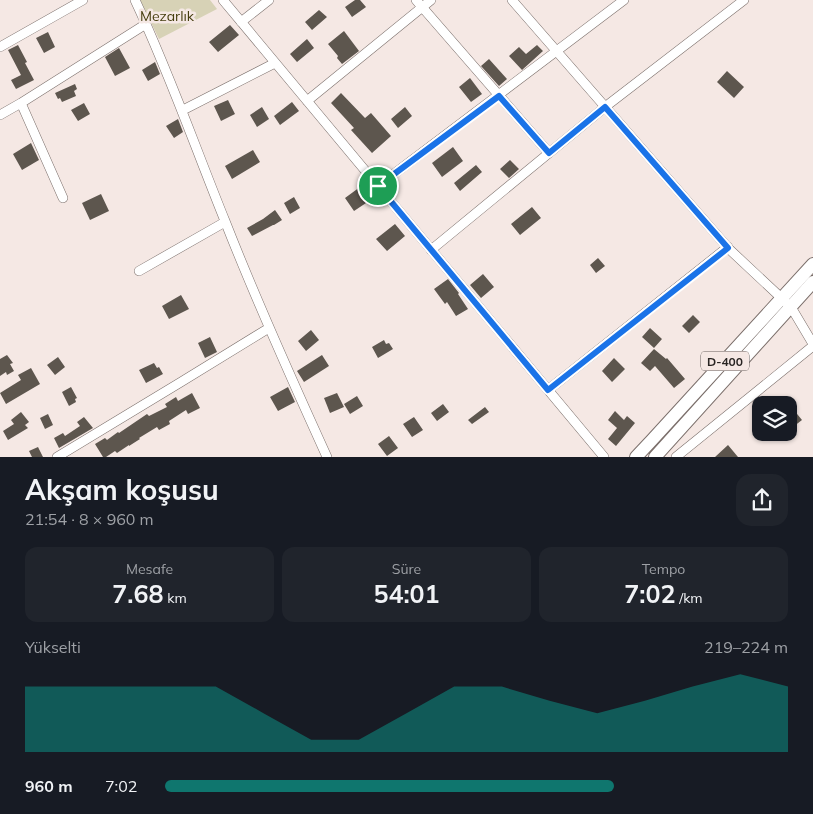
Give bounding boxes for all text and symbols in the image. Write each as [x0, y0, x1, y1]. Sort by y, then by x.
park label: Mezarlık [140, 7, 195, 25]
pin [357, 165, 399, 207]
icon: arrive [364, 172, 392, 200]
road number: D-400 [701, 352, 749, 371]
map controls [752, 396, 797, 441]
button: layers [752, 396, 797, 441]
text: Akşam koşusu [25, 472, 219, 507]
button: share [736, 474, 788, 526]
text: 21:54 · 8 × 960 m [25, 509, 154, 529]
text: Mesafe [126, 560, 173, 578]
text: Süre [392, 560, 421, 578]
text: Tempo [642, 560, 685, 578]
text: 7.68 [112, 578, 164, 609]
text: 54:01 [373, 578, 440, 609]
text: 7:02 [624, 578, 676, 609]
text: km [164, 589, 187, 607]
text: /km [676, 589, 703, 607]
text: Yükselti [25, 637, 81, 657]
text: 219–224 m [704, 637, 788, 657]
text: 960 m [25, 776, 73, 796]
text: 7:02 [105, 776, 137, 796]

